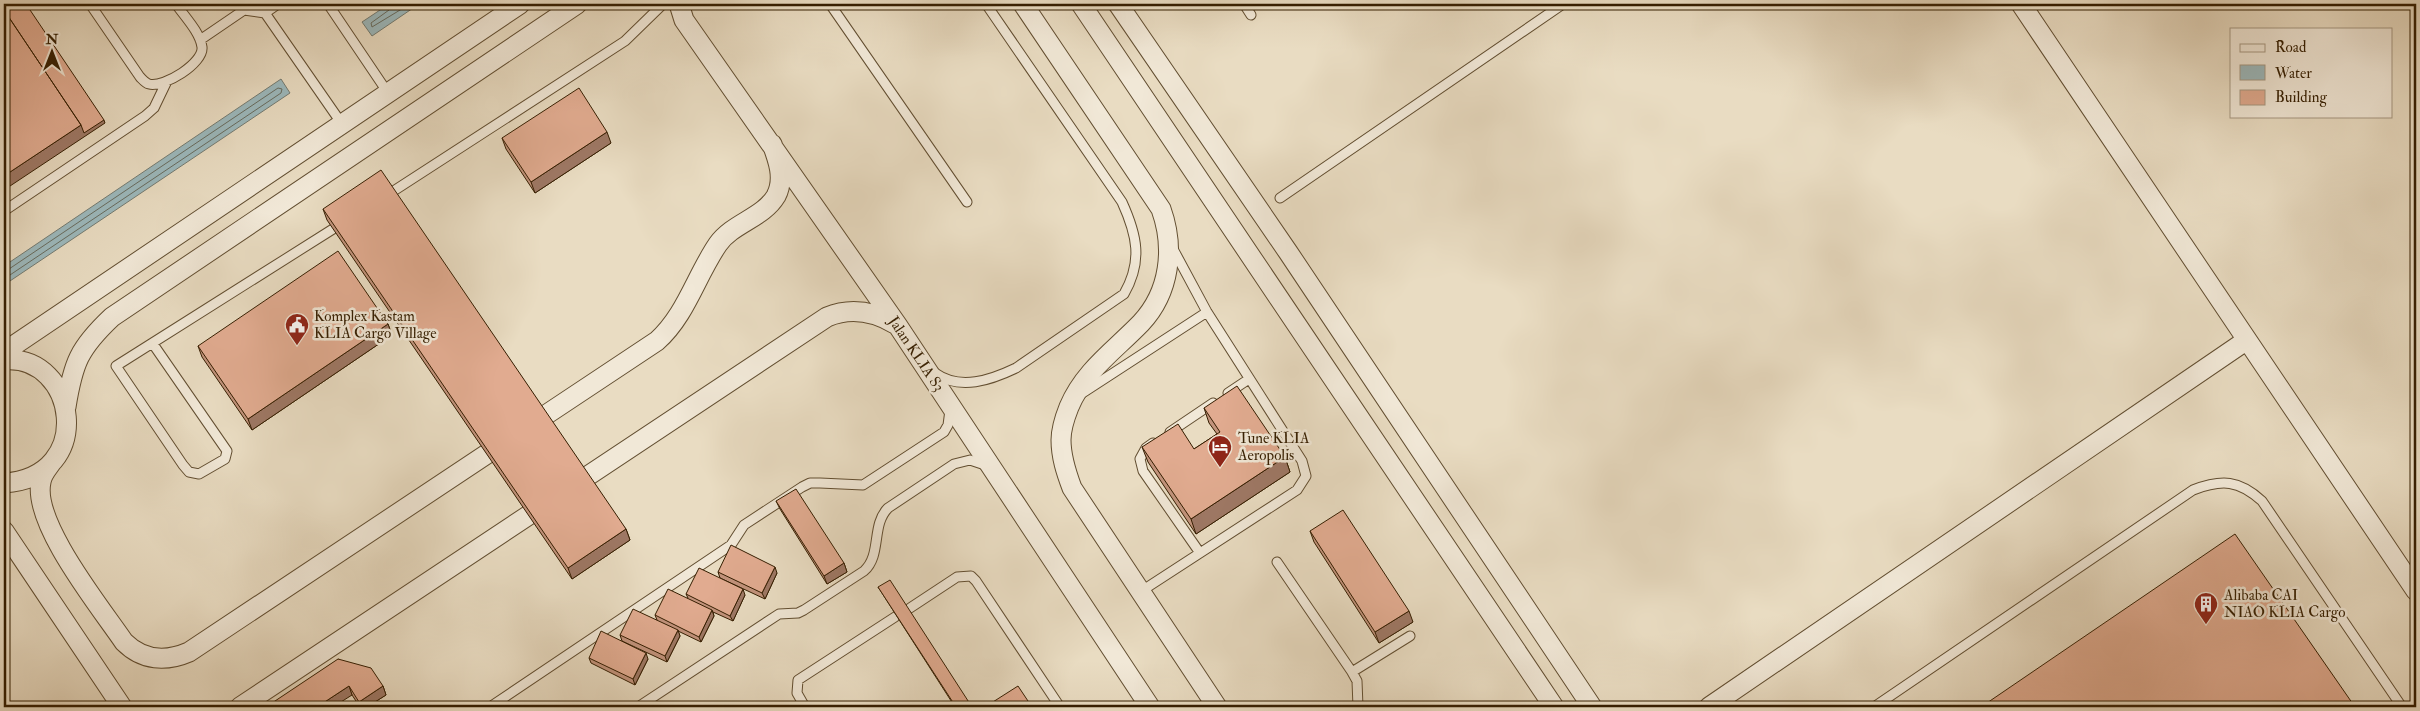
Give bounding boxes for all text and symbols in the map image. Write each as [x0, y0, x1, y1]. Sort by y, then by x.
north arrow [28, 28, 78, 78]
legend [2230, 28, 2392, 118]
text: N [45, 31, 59, 48]
text: Road [2275, 38, 2307, 57]
text: Water [2274, 64, 2312, 83]
text: Building [2275, 88, 2327, 107]
place label: Komplex Kastam KLIA Cargo Village [314, 307, 437, 343]
public building icon: Komplex Kastam KLIA Cargo Village [284, 312, 310, 346]
street label: Jalan KLIA S3 [882, 312, 948, 396]
place label: Tune KLIA Aeropolis [1237, 429, 1310, 466]
hotel icon: Tune KLIA Aeropolis [1207, 434, 1233, 468]
place label: Alibaba CAI NIAO KLIA Cargo [2223, 586, 2345, 622]
building icon: Alibaba CAI NIAO KLIA Cargo [2193, 591, 2219, 625]

